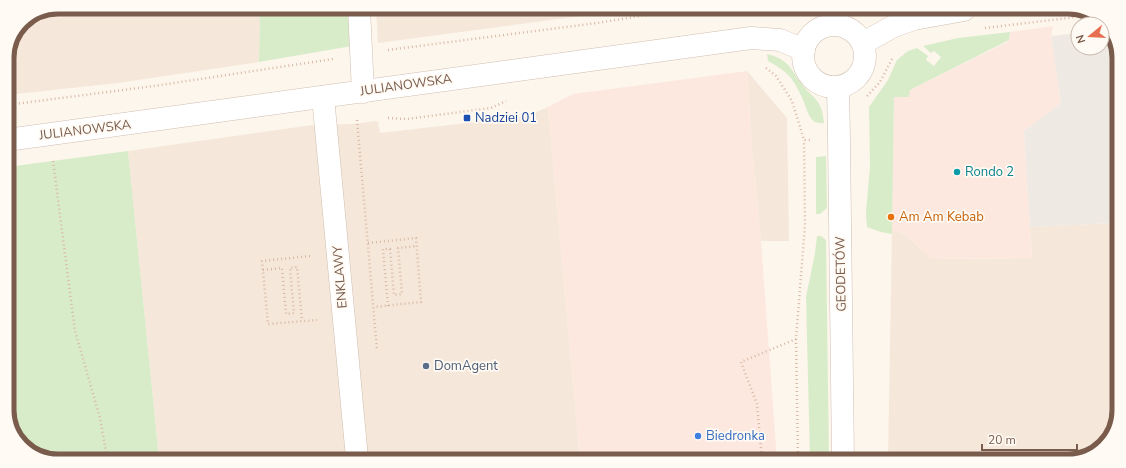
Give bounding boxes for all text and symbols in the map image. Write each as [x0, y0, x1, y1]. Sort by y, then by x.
north arrow [1070, 16, 1110, 56]
text: N [1073, 33, 1089, 45]
street label: JULIANOWSKA [358, 70, 453, 100]
place label: Nadziei 01 [475, 109, 537, 127]
marker: Nadziei 01 [462, 113, 472, 123]
street label: JULIANOWSKA [37, 115, 132, 145]
place label: Rondo 2 [965, 163, 1014, 181]
marker: Rondo 2 [952, 167, 962, 177]
place label: Am Am Kebab [899, 208, 984, 226]
marker: Am Am Kebab [886, 212, 896, 222]
street label: GEODETÓW [830, 236, 851, 312]
street label: ENKLAWY [328, 245, 352, 309]
place label: DomAgent [434, 357, 498, 375]
marker: DomAgent [421, 361, 431, 371]
scale bar [982, 426, 1077, 452]
place label: Biedronka [706, 427, 765, 445]
marker: Biedronka [693, 431, 703, 441]
text: 20 m [988, 432, 1016, 448]

